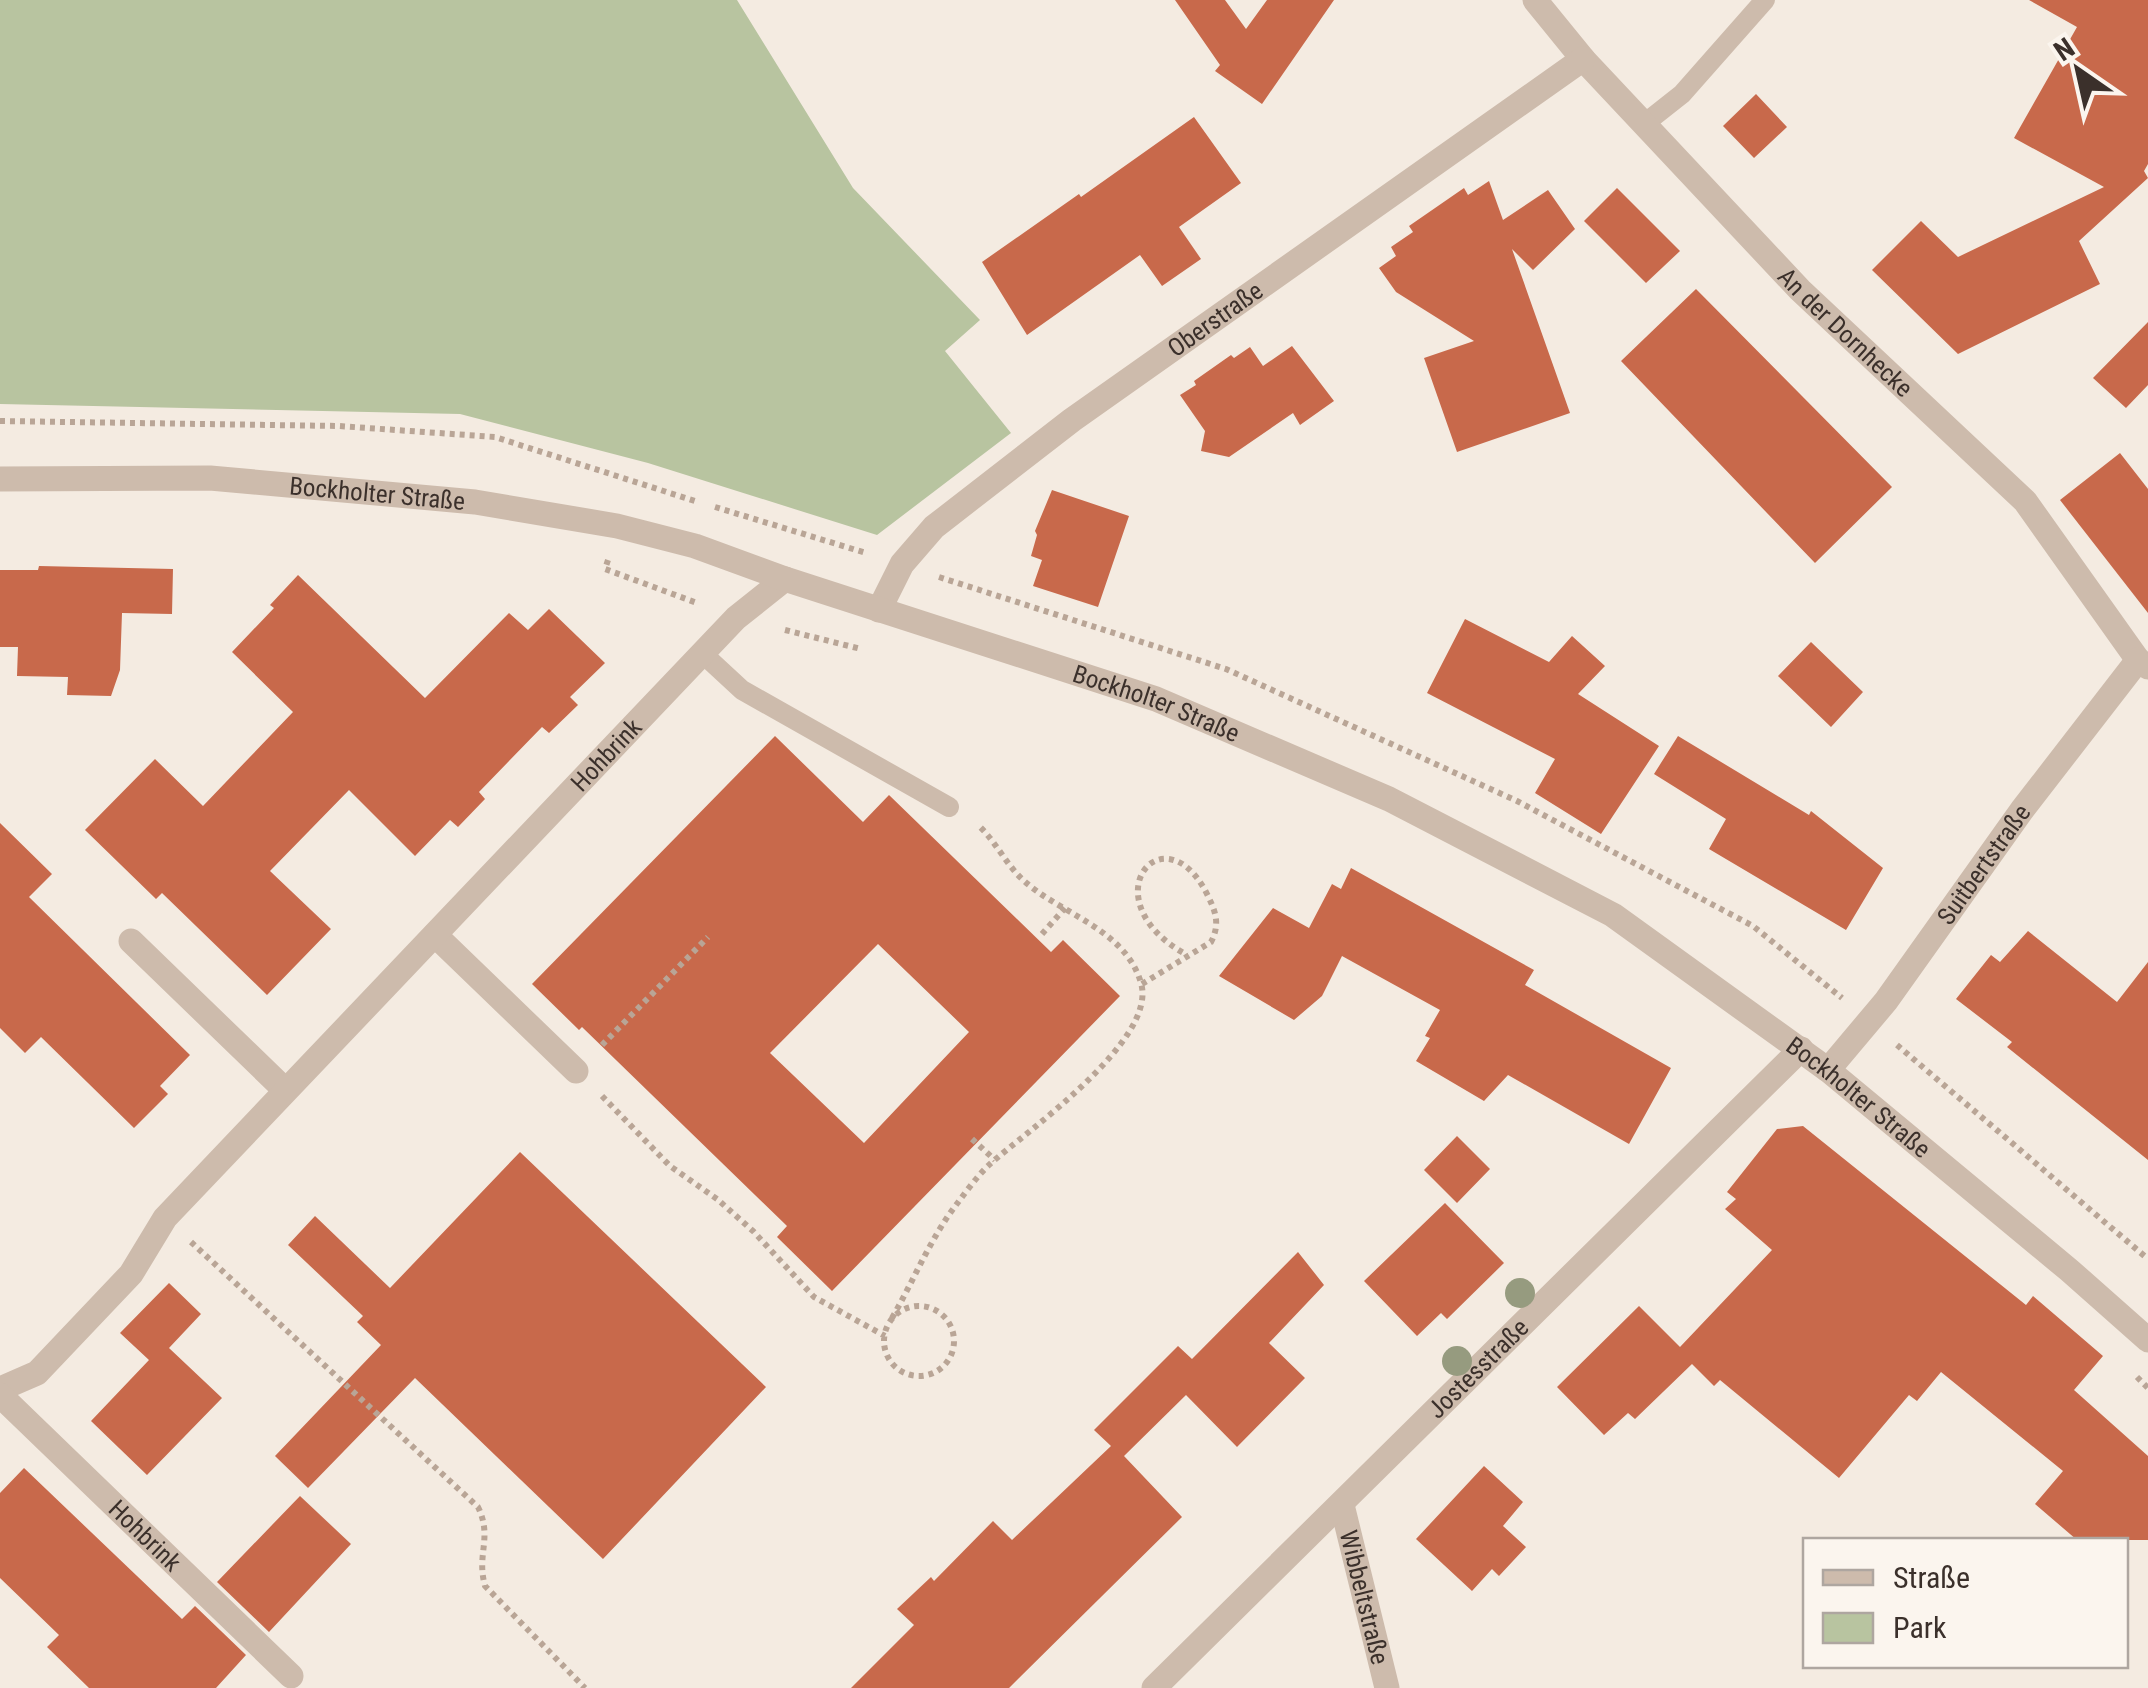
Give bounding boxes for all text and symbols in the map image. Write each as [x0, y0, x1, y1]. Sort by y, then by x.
north arrow [2028, 20, 2128, 120]
text: N [2048, 31, 2081, 68]
street label: An der Dornhecke [1772, 262, 1918, 403]
street label: Oberstraße [1162, 276, 1268, 363]
street label: Bockholter Straße [288, 471, 466, 516]
street label: Bockholter Straße [1069, 659, 1244, 748]
street label: Hohbrink [565, 712, 648, 797]
street label: Suitbertstraße [1931, 799, 2036, 930]
street label: Bockholter Straße [1781, 1031, 1936, 1164]
street label: Jostesstraße [1422, 1313, 1534, 1424]
street label: Hohbrink [103, 1494, 188, 1578]
street label: Wibbeltstraße [1334, 1527, 1395, 1667]
legend [1803, 1538, 2128, 1668]
text: Straße [1893, 1560, 1970, 1595]
text: Park [1893, 1610, 1947, 1645]

